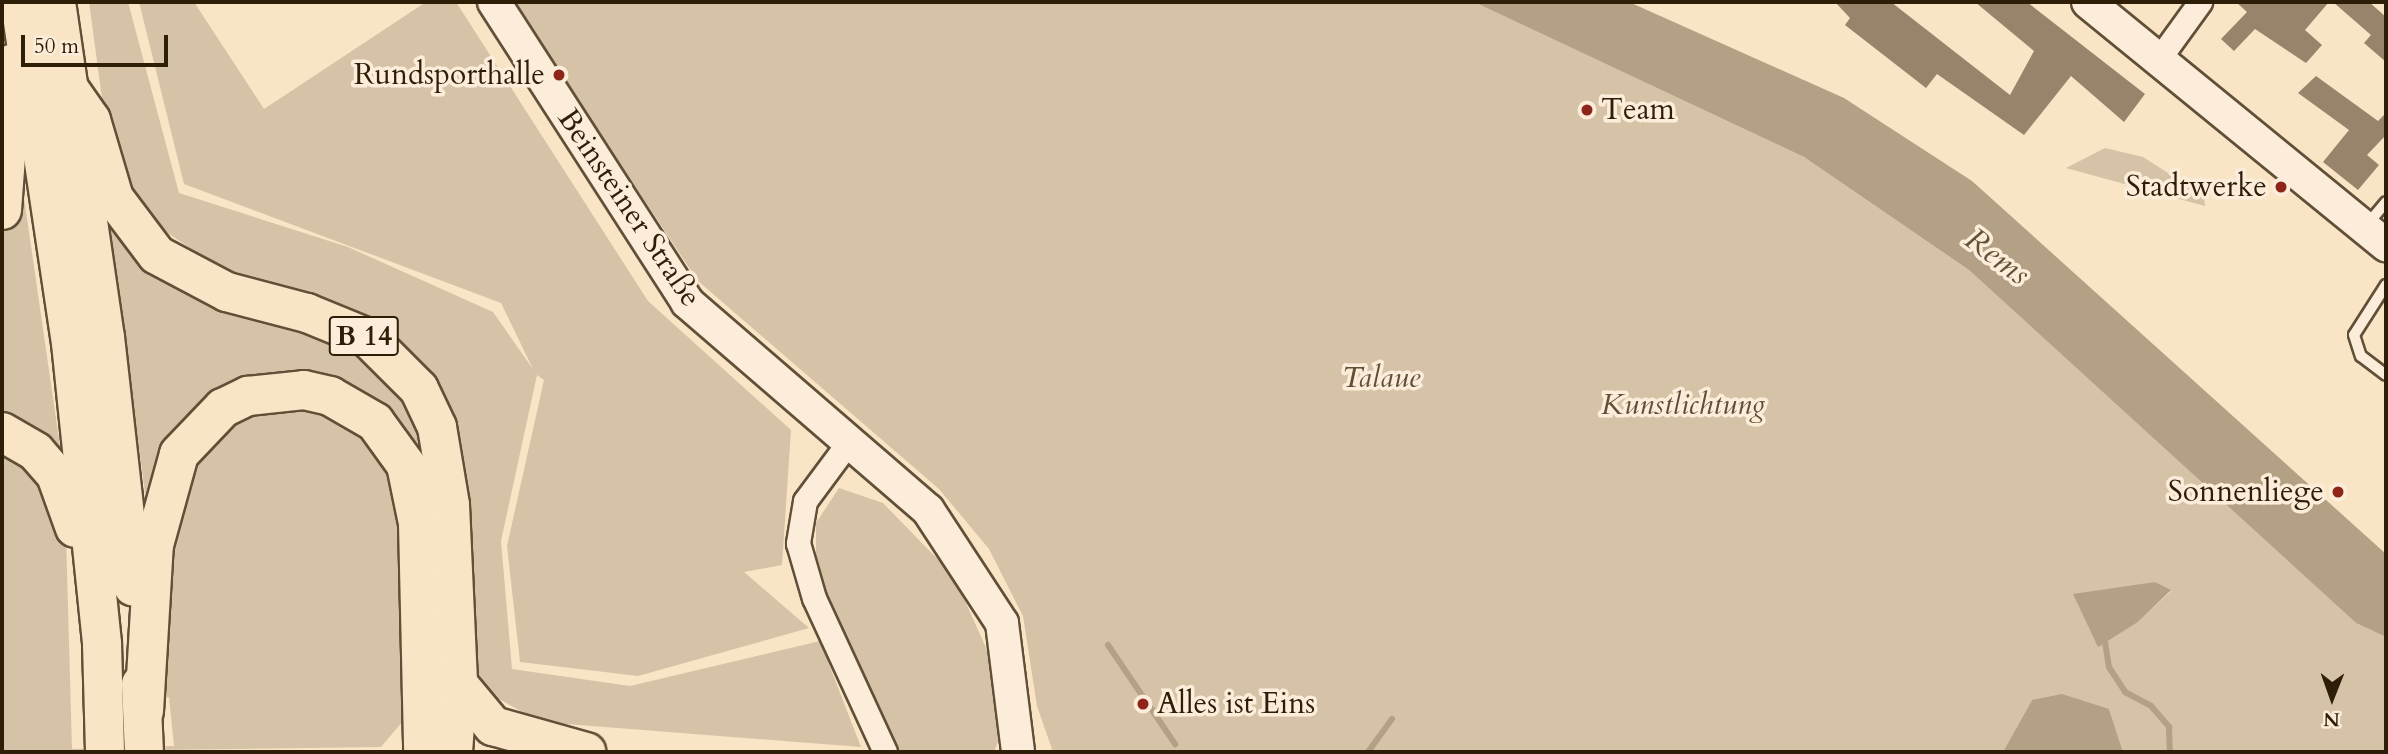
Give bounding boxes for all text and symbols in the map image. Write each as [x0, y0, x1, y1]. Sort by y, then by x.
scale bar [24, 21, 172, 65]
text: 50 m [34, 32, 79, 61]
place label: Rundsporthalle [354, 57, 545, 93]
marker: Rundsporthalle [551, 67, 567, 83]
place label: Team [1601, 92, 1675, 128]
street label: Beinsteiner Straße [550, 102, 708, 314]
marker: Team [1579, 102, 1595, 118]
place label: Stadtwerke [2126, 169, 2267, 205]
marker: Stadtwerke [2273, 179, 2289, 195]
water label: Rems [1957, 220, 2037, 294]
road number: B 14 [327, 312, 401, 360]
park label: Talaue [1342, 360, 1420, 396]
park label: Kunstlichtung [1601, 387, 1765, 423]
place label: Sonnenliege [2168, 474, 2324, 510]
marker: Sonnenliege [2330, 484, 2346, 500]
north arrow [2297, 663, 2367, 733]
place label: Alles ist Eins [1157, 686, 1315, 722]
marker: Alles ist Eins [1135, 696, 1151, 712]
text: N [2323, 706, 2340, 732]

